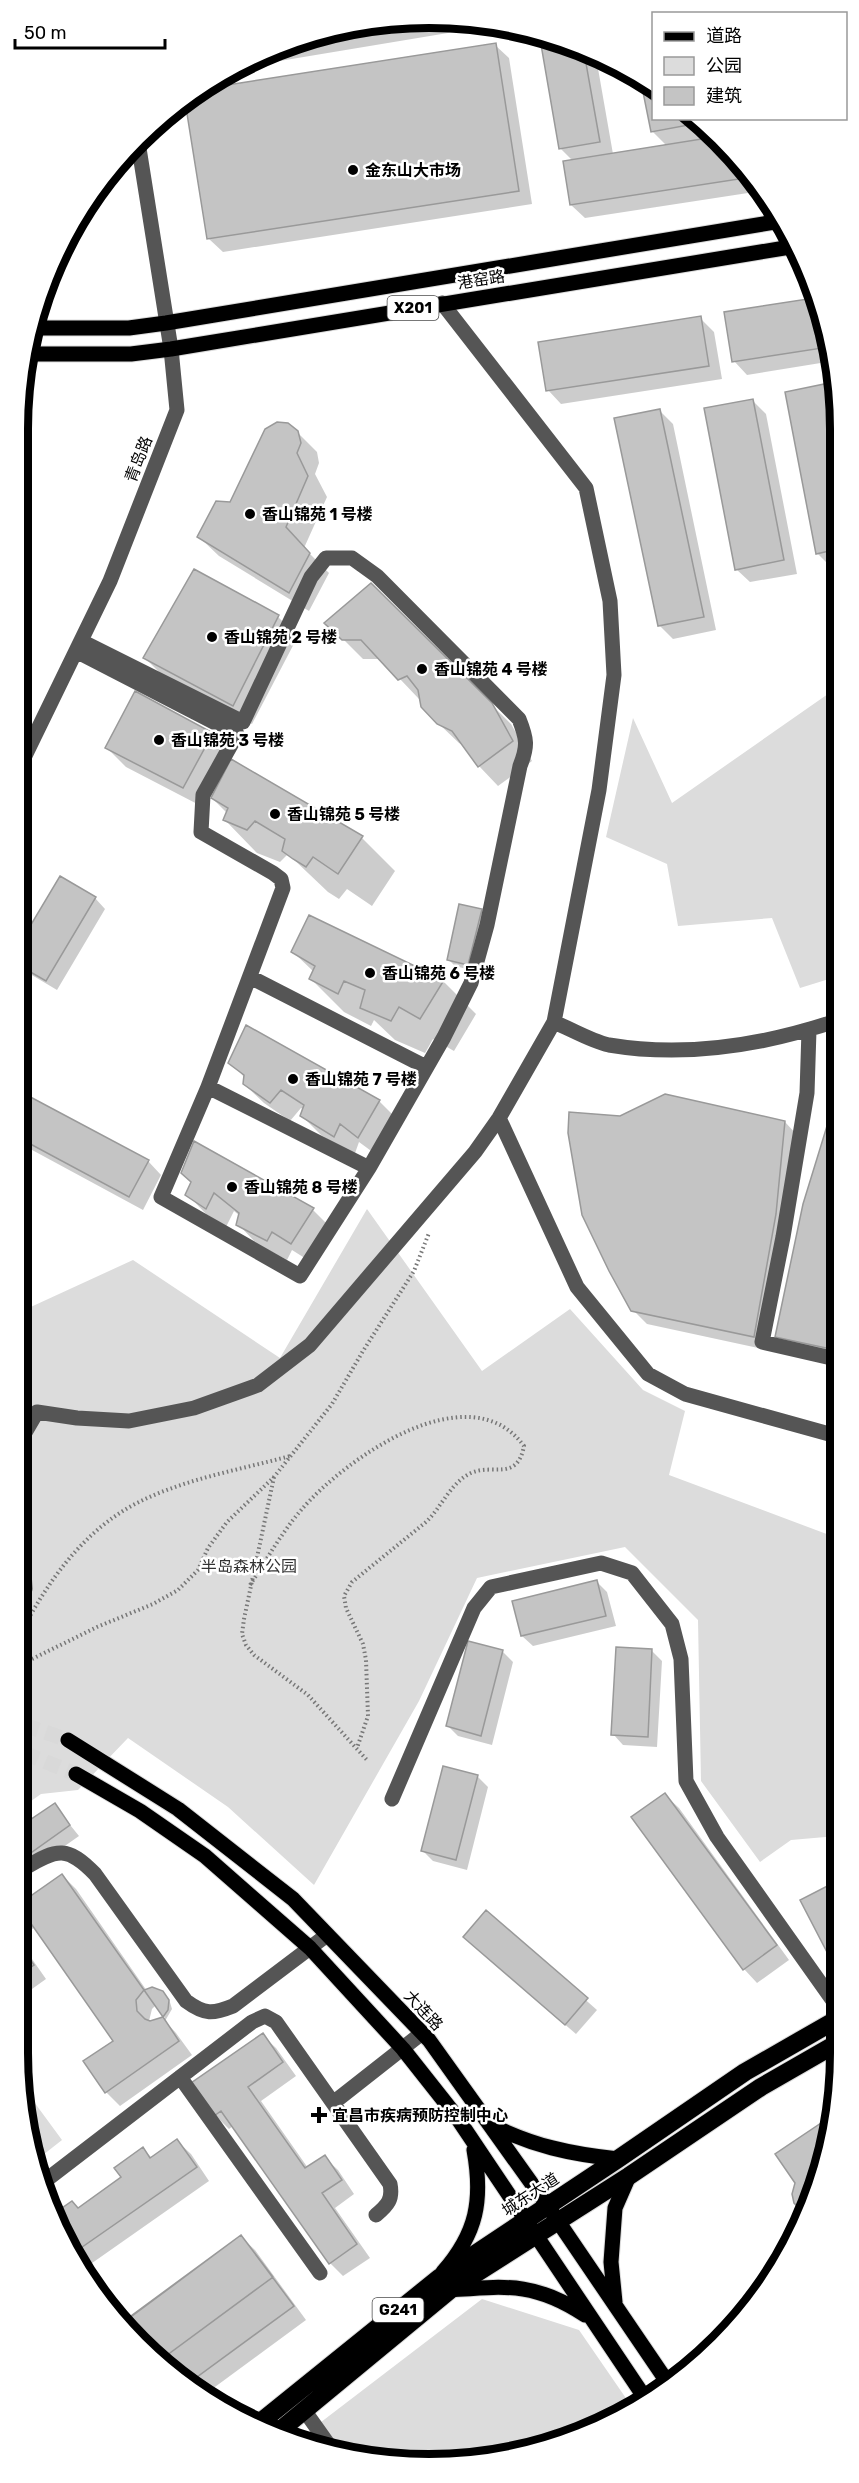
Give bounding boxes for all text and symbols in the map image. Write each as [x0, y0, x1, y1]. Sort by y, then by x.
scale bar [15, 12, 165, 50]
legend [652, 12, 847, 120]
text: 50 m [24, 22, 67, 44]
text: 道路 [706, 25, 742, 47]
text: 公园 [706, 55, 742, 77]
text: 建筑 [706, 85, 742, 107]
place label: 金东山大市场 [365, 161, 461, 180]
marker: 金东山大市场 [346, 163, 360, 177]
street label: 港窑路 [456, 266, 506, 293]
road number: X201 [388, 296, 438, 320]
street label: 青岛路 [121, 433, 156, 485]
place label: 香山锦苑 1 号楼 [262, 505, 373, 524]
marker: 香山锦苑 1 号楼 [243, 507, 257, 521]
place label: 香山锦苑 2 号楼 [224, 628, 337, 647]
marker: 香山锦苑 2 号楼 [205, 630, 219, 644]
place label: 香山锦苑 4 号楼 [434, 660, 548, 679]
marker: 香山锦苑 4 号楼 [415, 662, 429, 676]
place label: 香山锦苑 3 号楼 [171, 731, 284, 750]
marker: 香山锦苑 3 号楼 [152, 733, 166, 747]
place label: 香山锦苑 5 号楼 [287, 805, 400, 824]
marker: 香山锦苑 5 号楼 [268, 807, 282, 821]
place label: 香山锦苑 6 号楼 [382, 964, 495, 983]
marker: 香山锦苑 6 号楼 [363, 966, 377, 980]
place label: 香山锦苑 7 号楼 [305, 1070, 417, 1089]
marker: 香山锦苑 7 号楼 [286, 1072, 300, 1086]
place label: 香山锦苑 8 号楼 [244, 1178, 358, 1197]
marker: 香山锦苑 8 号楼 [225, 1180, 239, 1194]
park label: 半岛森林公园 [201, 1557, 297, 1576]
street label: 大连路 [400, 1986, 447, 2034]
marker: 宜昌市疾病预防控制中心 [310, 2106, 328, 2124]
place label: 宜昌市疾病预防控制中心 [332, 2106, 508, 2125]
street label: 城东大道 [498, 2169, 562, 2220]
road number: G241 [372, 2298, 424, 2322]

